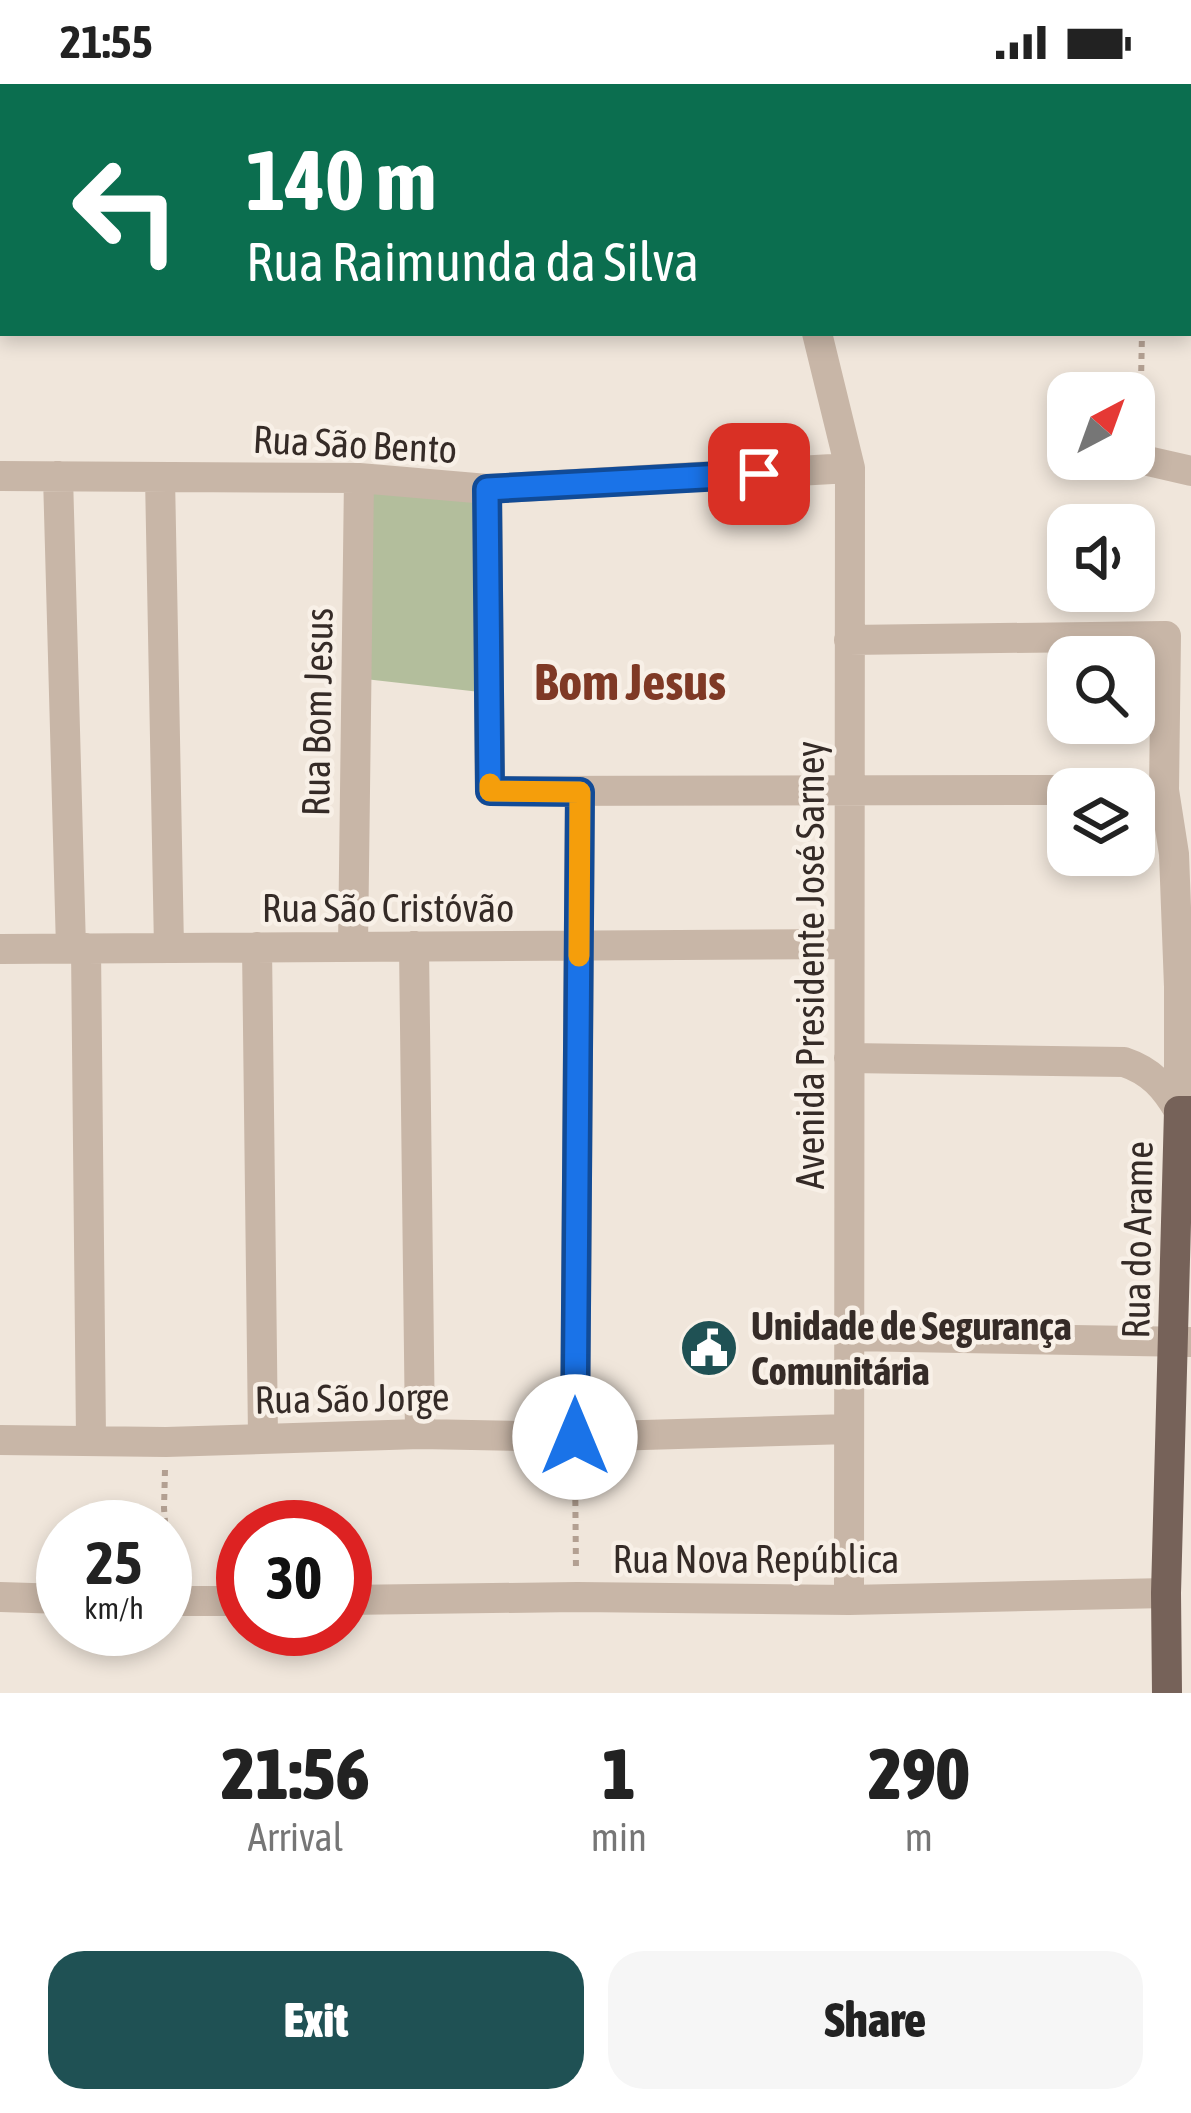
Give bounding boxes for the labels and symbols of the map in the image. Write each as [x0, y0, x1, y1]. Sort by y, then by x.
north arrow [1047, 372, 1155, 480]
street label: Rua São Bento [252, 417, 458, 471]
pin [708, 423, 810, 525]
street label: Rua Bom Jesus [293, 607, 341, 817]
district label: Bom Jesus [534, 652, 726, 711]
street label: Avenida Presidente José Sarney [788, 741, 832, 1189]
street label: Rua São Cristóvão [262, 886, 514, 930]
street label: Rua do Arame [1113, 1141, 1161, 1339]
place label: Unidade de Segurança Comunitária [751, 1304, 1072, 1393]
public building icon: Unidade de Segurança Comunitária [678, 1317, 740, 1379]
street label: Rua São Jorge [254, 1374, 450, 1422]
position arrow [512, 1374, 638, 1500]
speed limit sign: 30 [216, 1500, 372, 1656]
street label: Rua Nova República [613, 1537, 899, 1581]

